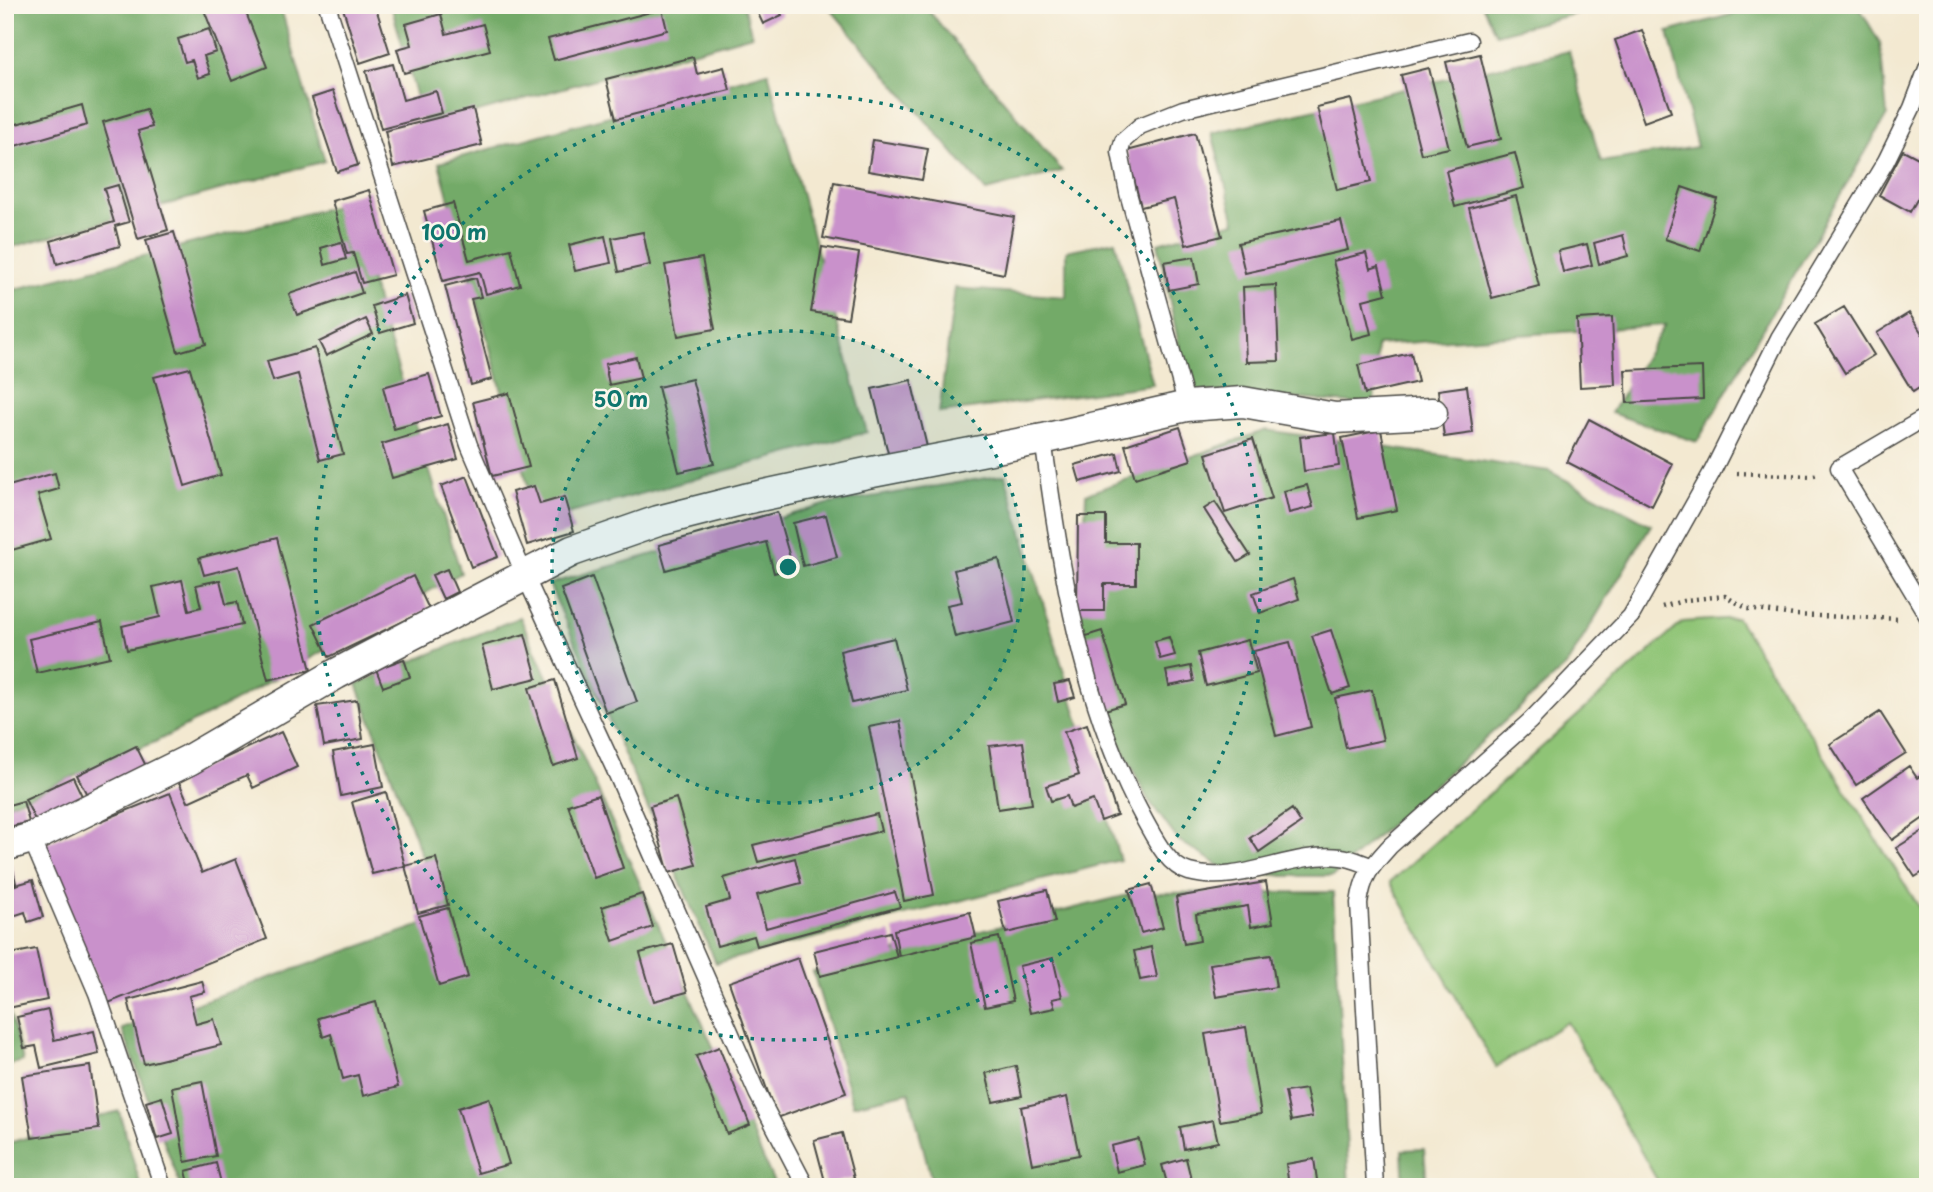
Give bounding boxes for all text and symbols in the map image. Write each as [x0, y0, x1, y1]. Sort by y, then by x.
text: 100 m [421, 215, 487, 247]
text: 50 m [594, 382, 648, 414]
centre of rings [776, 555, 800, 579]

